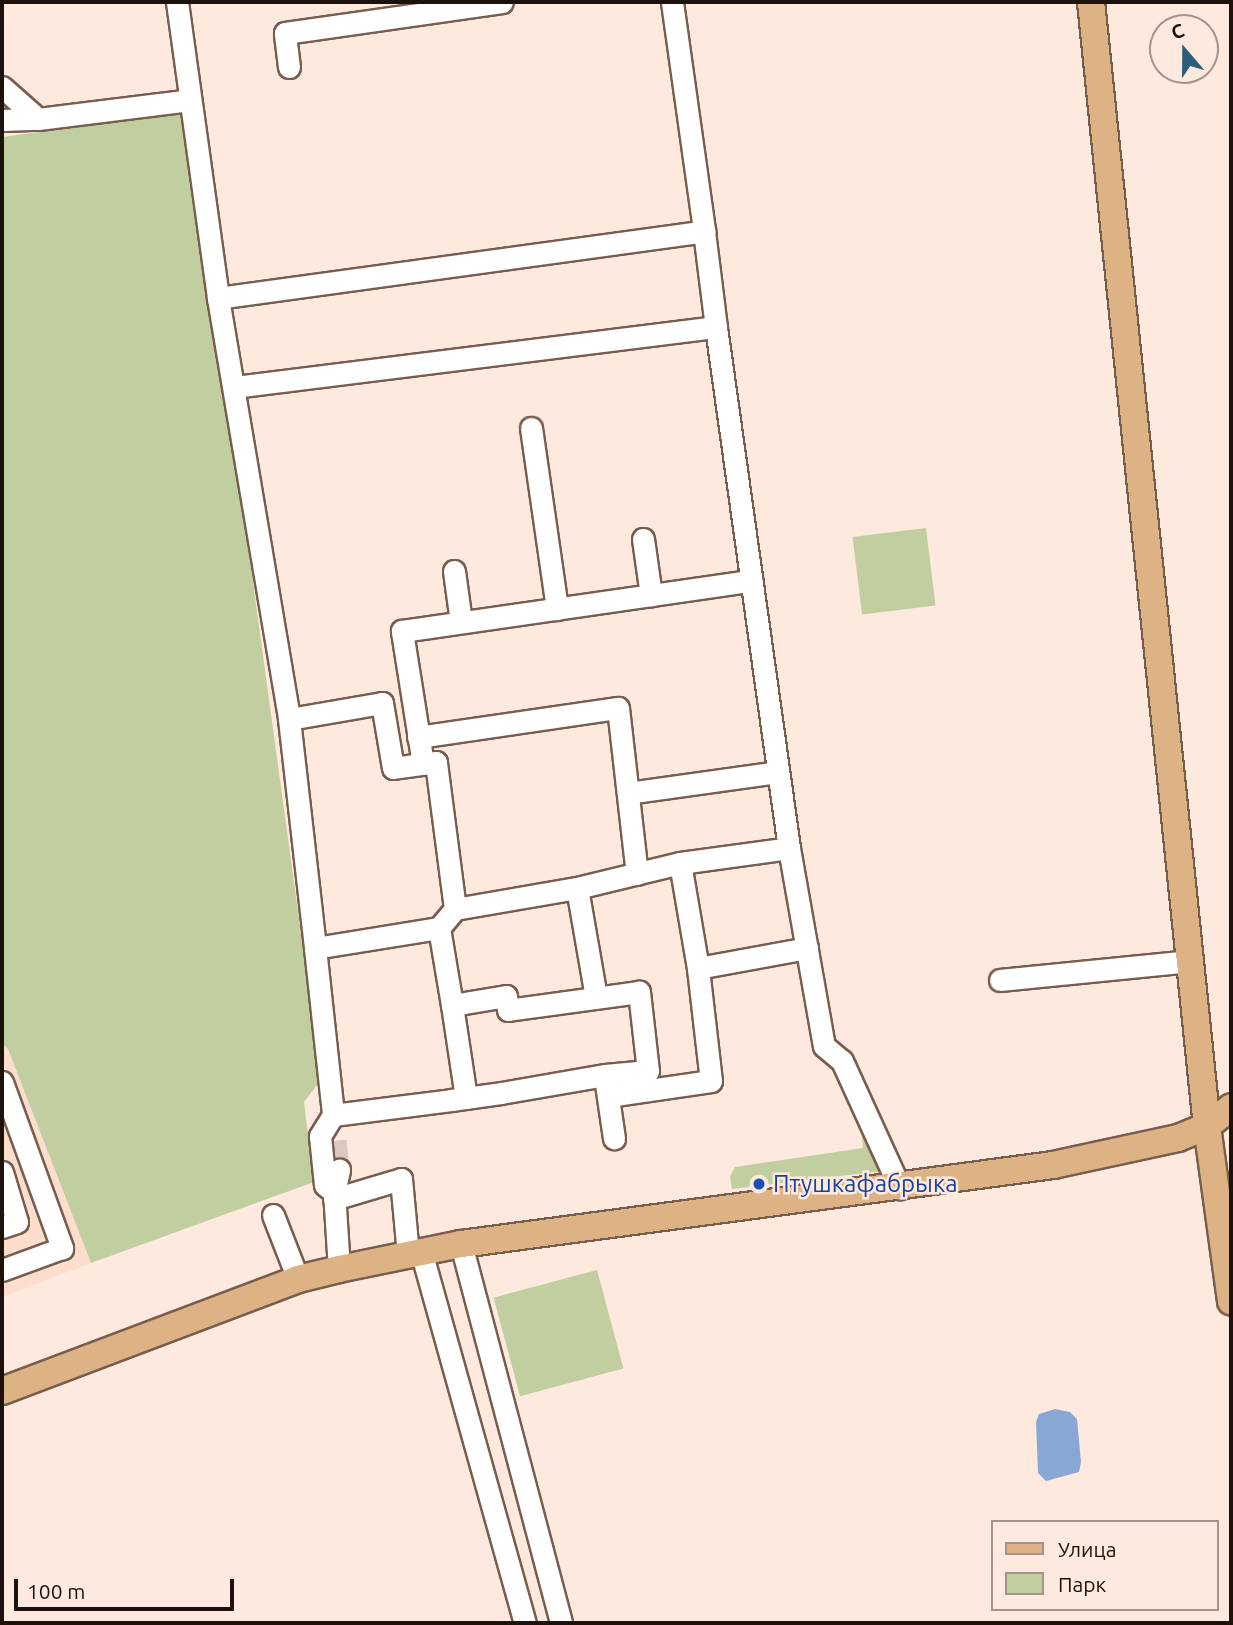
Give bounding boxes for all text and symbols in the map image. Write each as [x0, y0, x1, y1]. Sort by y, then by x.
north arrow [1149, 14, 1219, 84]
text: С [1168, 19, 1187, 44]
place label: Птушкафабрыка [773, 1170, 958, 1198]
marker: Птушкафабрыка [751, 1176, 767, 1192]
legend [992, 1520, 1219, 1611]
text: Улица [1058, 1537, 1116, 1561]
scale bar [18, 1566, 238, 1610]
text: Парк [1058, 1572, 1106, 1596]
text: 100 m [27, 1579, 85, 1603]

